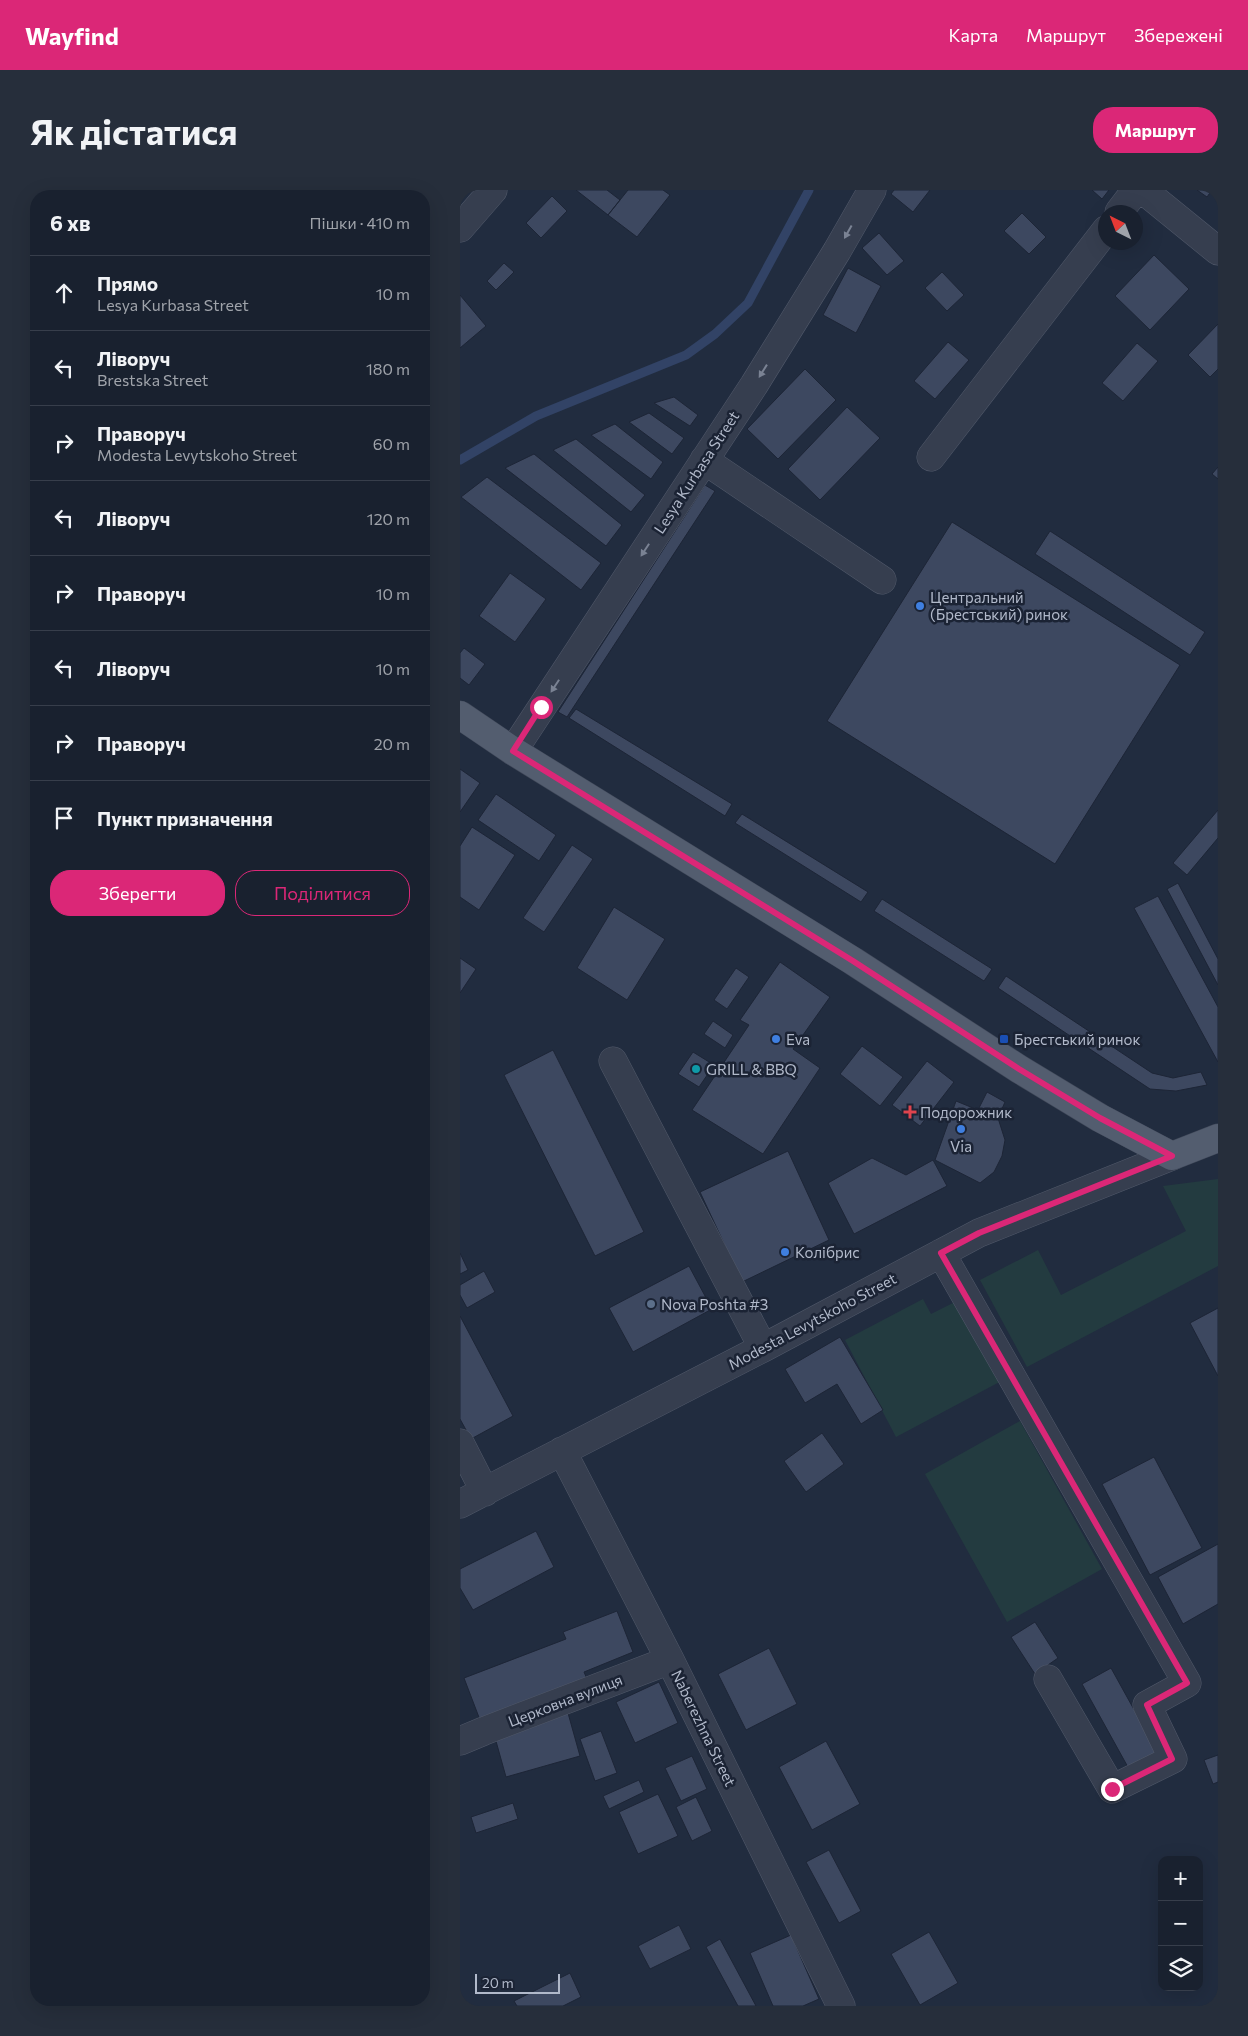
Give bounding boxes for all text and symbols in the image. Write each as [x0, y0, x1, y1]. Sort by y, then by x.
text: Wayfind [25, 21, 119, 50]
text: Карта [948, 24, 998, 46]
text: Маршрут [1026, 24, 1106, 46]
text: Збережені [1134, 24, 1223, 46]
button: Маршрут [1093, 107, 1218, 153]
text: Як дістатися [30, 109, 238, 152]
north arrow [1098, 205, 1143, 250]
text: 6 хв [50, 210, 90, 235]
text: Пішки · 410 m [310, 213, 410, 232]
one-way arrow [844, 225, 852, 240]
text: Прямо [97, 272, 158, 295]
icon: ahead [50, 279, 78, 307]
text: 10 m [376, 284, 410, 303]
text: Lesya Kurbasa Street [97, 295, 249, 314]
text: Ліворуч [97, 347, 170, 370]
icon: left [50, 354, 78, 382]
text: 180 m [366, 359, 410, 378]
one-way arrow [758, 364, 767, 377]
text: Brestska Street [97, 370, 208, 389]
street label: Lesya Kurbasa Street [650, 407, 742, 537]
text: Праворуч [97, 422, 186, 445]
icon: right [50, 429, 78, 457]
text: 60 m [373, 434, 410, 453]
text: Modesta Levytskoho Street [97, 445, 297, 464]
icon: left [50, 504, 78, 532]
text: Ліворуч [97, 507, 170, 530]
text: 120 m [367, 509, 410, 528]
one-way arrow [640, 544, 649, 557]
icon: right [50, 579, 78, 607]
text: Праворуч [97, 582, 186, 605]
text: 10 m [376, 584, 410, 603]
place label: Центральний (Брестський) ринок [930, 588, 1068, 623]
marker: Центральний (Брестський) ринок [914, 600, 926, 612]
icon: left [50, 654, 78, 682]
text: Ліворуч [97, 657, 170, 680]
text: 10 m [376, 659, 410, 678]
one-way arrow [550, 679, 560, 693]
route start [530, 696, 553, 719]
icon: right [50, 729, 78, 757]
text: Праворуч [97, 732, 186, 755]
text: 20 m [374, 734, 410, 753]
icon: arrive [50, 804, 78, 832]
text: Пункт призначення [97, 807, 273, 830]
button: Зберегти [50, 870, 225, 916]
button: Поділитися [235, 870, 410, 916]
place label: Eva [786, 1030, 810, 1048]
place label: Брестський ринок [1014, 1030, 1141, 1048]
marker: Eva [770, 1033, 782, 1045]
marker: Брестський ринок [998, 1033, 1010, 1045]
place label: GRILL & BBQ [706, 1060, 797, 1078]
marker: GRILL & BBQ [690, 1063, 702, 1075]
place label: Подорожник [920, 1103, 1012, 1121]
marker: Подорожник [904, 1106, 916, 1118]
marker: Via [955, 1123, 967, 1135]
place label: Via [950, 1137, 972, 1155]
place label: Колібрис [795, 1243, 860, 1261]
marker: Колібрис [779, 1246, 791, 1258]
street label: Modesta Levytskoho Street [725, 1269, 899, 1373]
place label: Nova Poshta #3 [661, 1295, 768, 1313]
marker: Nova Poshta #3 [645, 1298, 657, 1310]
street label: Naberezhna Street [668, 1667, 740, 1789]
street label: Церковна вулиця [505, 1670, 625, 1730]
route end [1101, 1778, 1124, 1801]
map controls [1158, 1856, 1203, 1991]
button: + [1158, 1856, 1203, 1901]
button: − [1158, 1901, 1203, 1946]
button: layers [1158, 1946, 1203, 1991]
scale bar [475, 1971, 560, 1994]
text: 20 m [482, 1974, 514, 1991]

